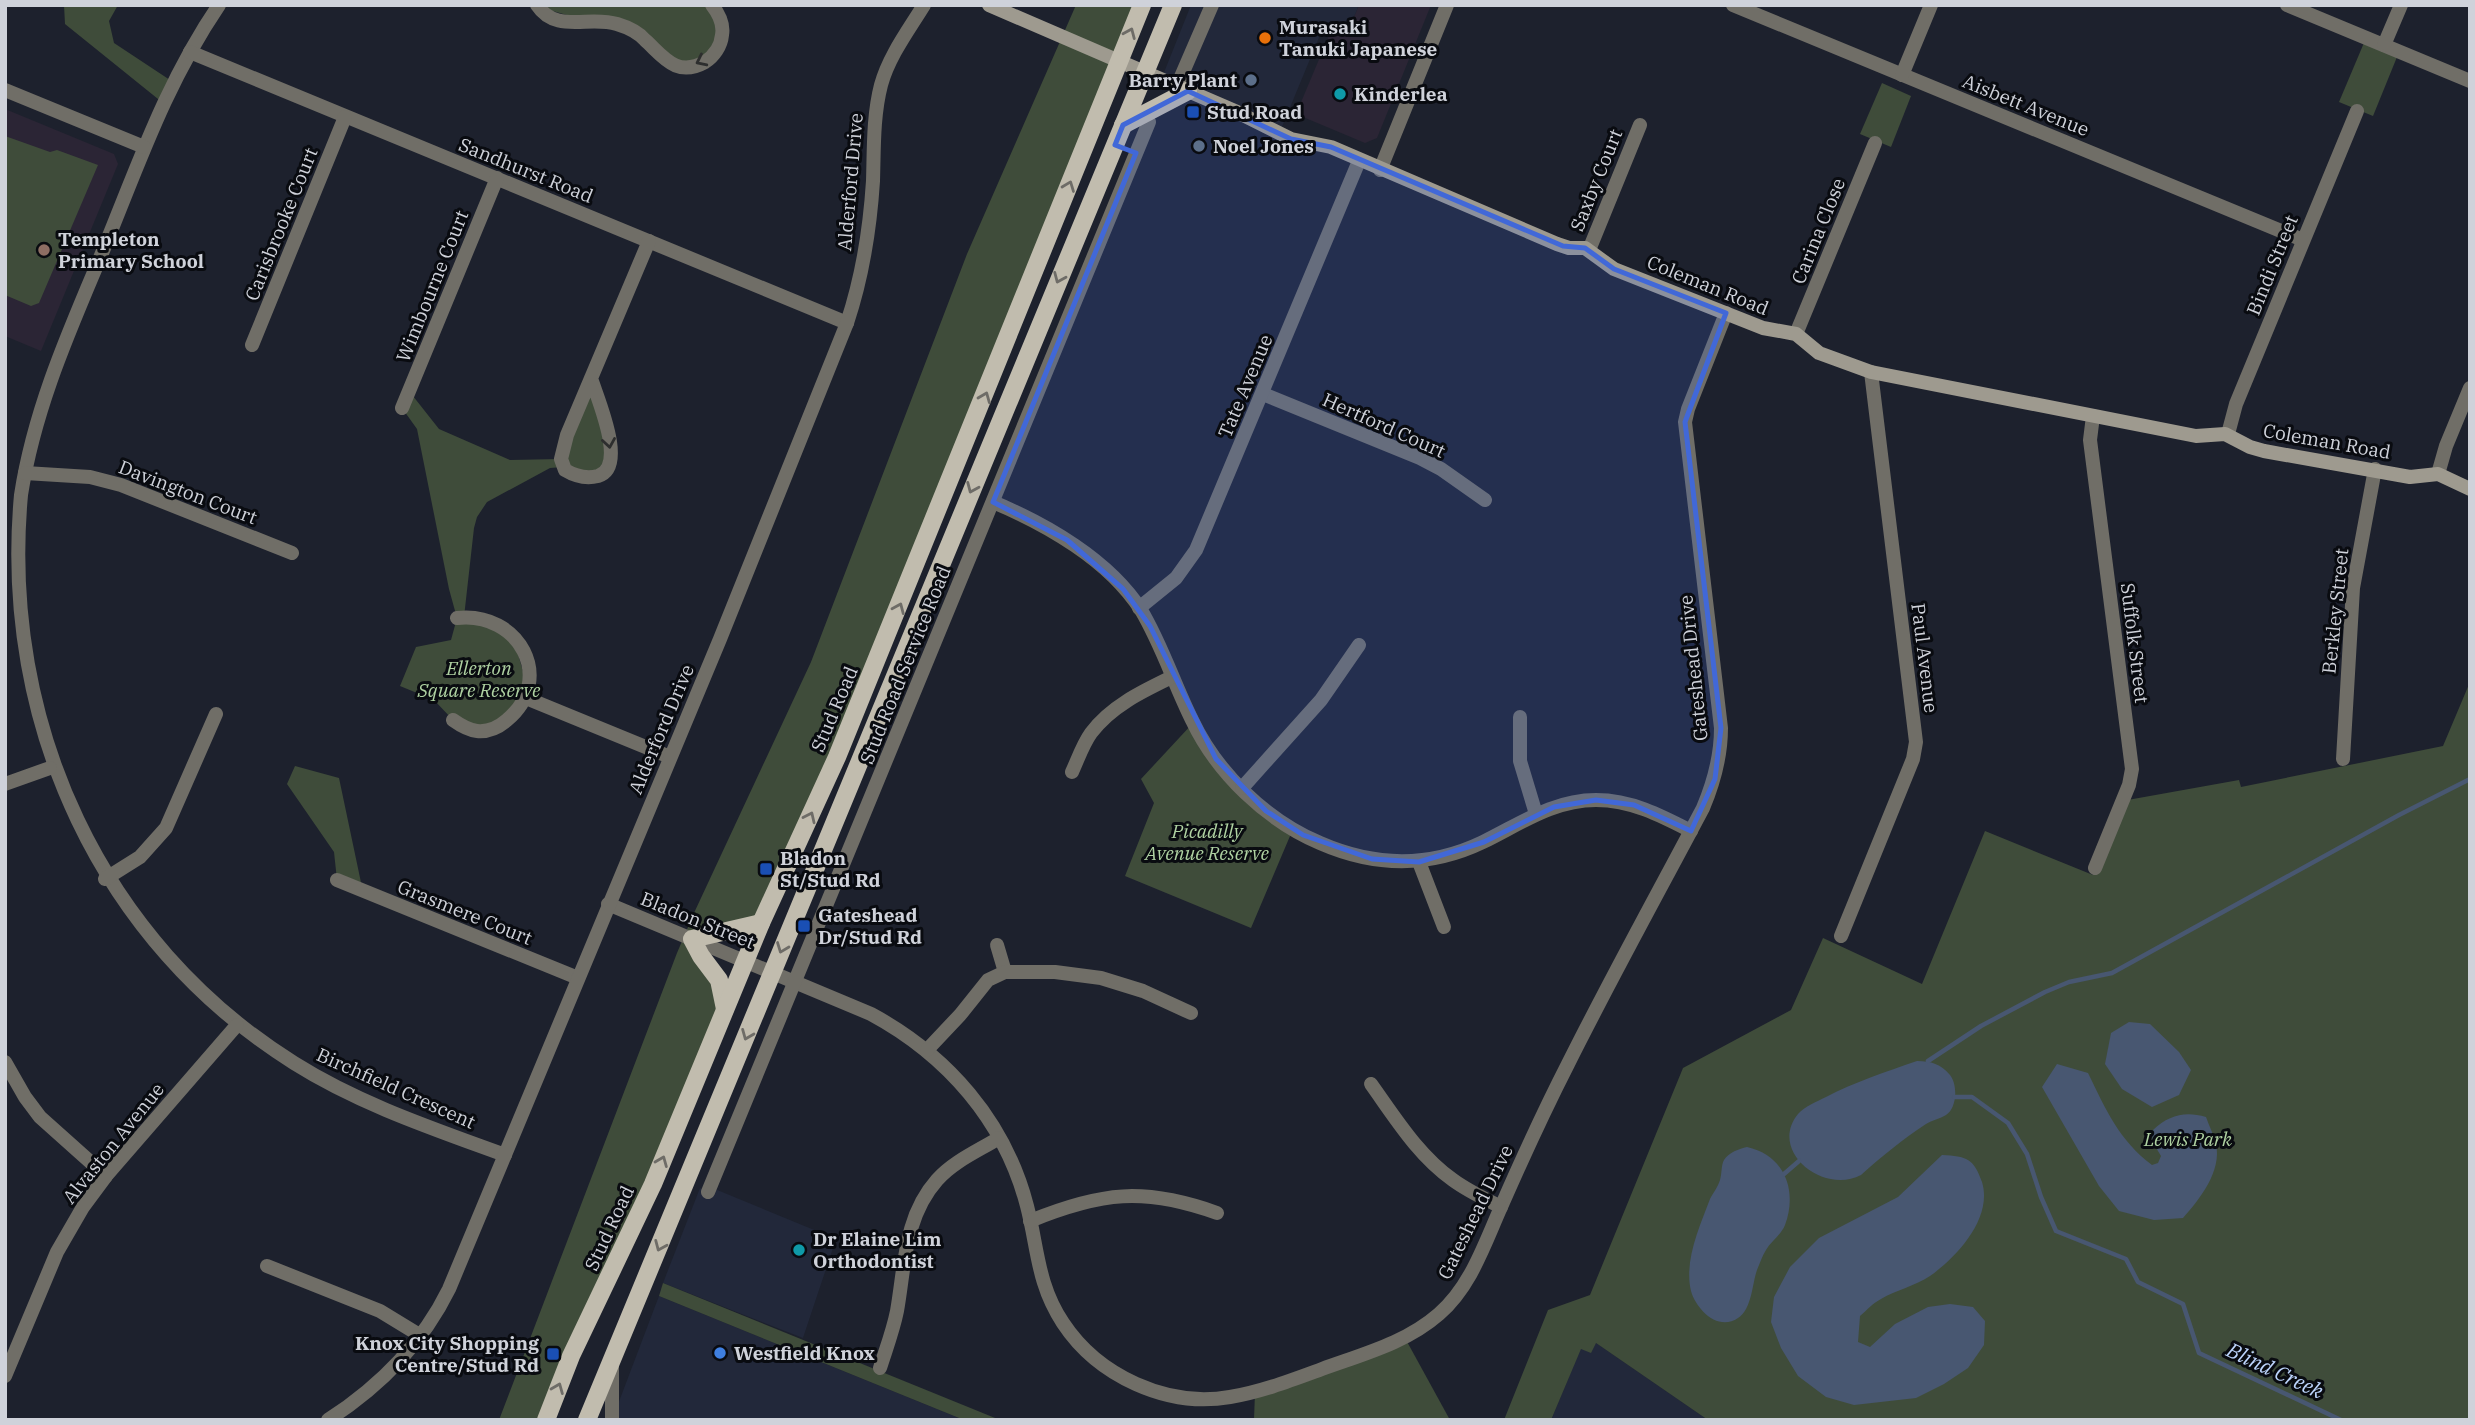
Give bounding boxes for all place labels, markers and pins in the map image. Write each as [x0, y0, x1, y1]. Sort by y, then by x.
place label: Murasaki Tanuki Japanese [1279, 15, 1438, 61]
marker: Murasaki Tanuki Japanese [1257, 30, 1273, 46]
place label: Barry Plant [1129, 68, 1237, 92]
marker: Barry Plant [1243, 72, 1259, 88]
place label: Kinderlea [1354, 82, 1448, 106]
marker: Kinderlea [1332, 86, 1348, 102]
place label: Stud Road [1207, 100, 1302, 124]
marker: Stud Road [1185, 104, 1201, 120]
place label: Noel Jones [1213, 134, 1314, 158]
marker: Noel Jones [1191, 138, 1207, 154]
place label: Templeton Primary School [58, 227, 204, 273]
marker: Templeton Primary School [36, 242, 52, 258]
place label: Bladon St/Stud Rd [780, 846, 880, 892]
marker: Bladon St/Stud Rd [758, 861, 774, 877]
place label: Gateshead Dr/Stud Rd [818, 903, 922, 949]
marker: Gateshead Dr/Stud Rd [796, 918, 812, 934]
place label: Dr Elaine Lim Orthodontist [813, 1227, 941, 1273]
marker: Dr Elaine Lim Orthodontist [791, 1242, 807, 1258]
place label: Knox City Shopping Centre/Stud Rd [355, 1331, 539, 1377]
place label: Westfield Knox [734, 1341, 875, 1365]
marker: Westfield Knox [712, 1345, 728, 1361]
marker: Knox City Shopping Centre/Stud Rd [545, 1346, 561, 1362]

